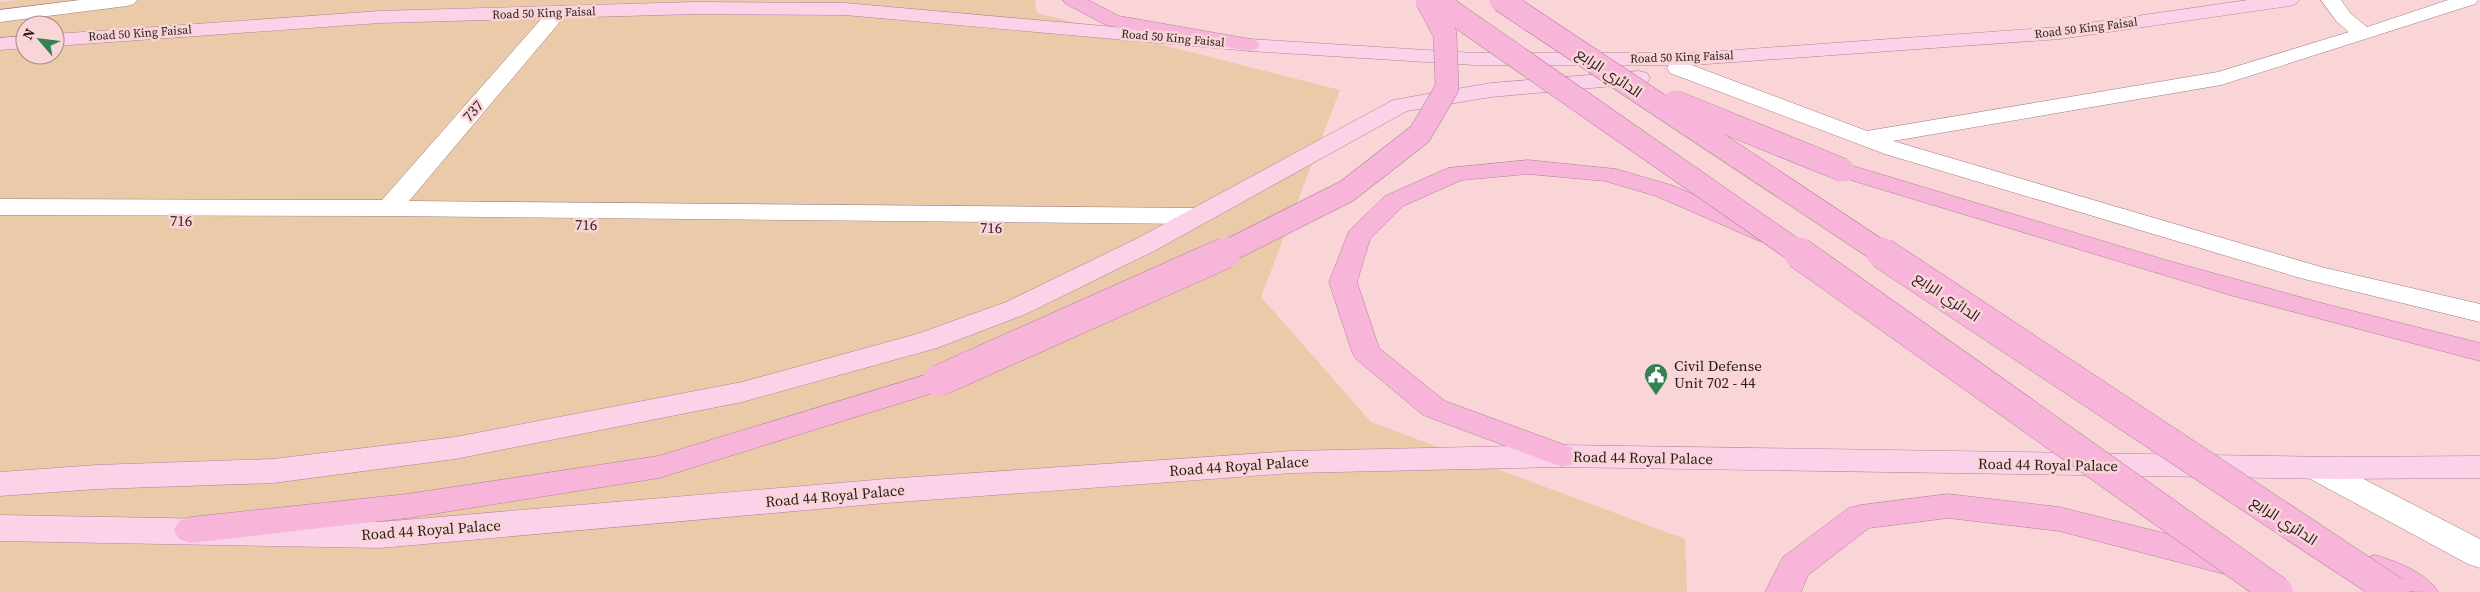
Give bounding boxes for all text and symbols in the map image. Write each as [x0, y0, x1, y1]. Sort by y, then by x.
street label: Road 50 King Faisal [492, 3, 597, 23]
street label: Road 50 King Faisal [2034, 14, 2139, 42]
north arrow [15, 15, 65, 65]
street label: Road 50 King Faisal [88, 21, 193, 45]
text: N [17, 25, 40, 43]
street label: Road 50 King Faisal [1121, 26, 1226, 51]
street label: الدائري الرابع [1571, 43, 1647, 104]
street label: Road 50 King Faisal [1630, 47, 1735, 67]
street label: 737 [457, 95, 488, 126]
street label: 716 [170, 210, 192, 231]
street label: 716 [575, 214, 597, 235]
street label: 716 [980, 217, 1002, 238]
street label: الدائري الرابع [1909, 267, 1985, 328]
place label: Civil Defense Unit 702 - 44 [1674, 355, 1762, 393]
public building icon: Civil Defense Unit 702 - 44 [1643, 362, 1669, 396]
street label: Road 44 Royal Palace [1573, 446, 1714, 469]
street label: Road 44 Royal Palace [1168, 450, 1310, 481]
street label: Road 44 Royal Palace [1978, 453, 2119, 476]
street label: Road 44 Royal Palace [764, 479, 906, 512]
street label: الدائري الرابع [2246, 491, 2322, 552]
street label: Road 44 Royal Palace [360, 514, 502, 545]

